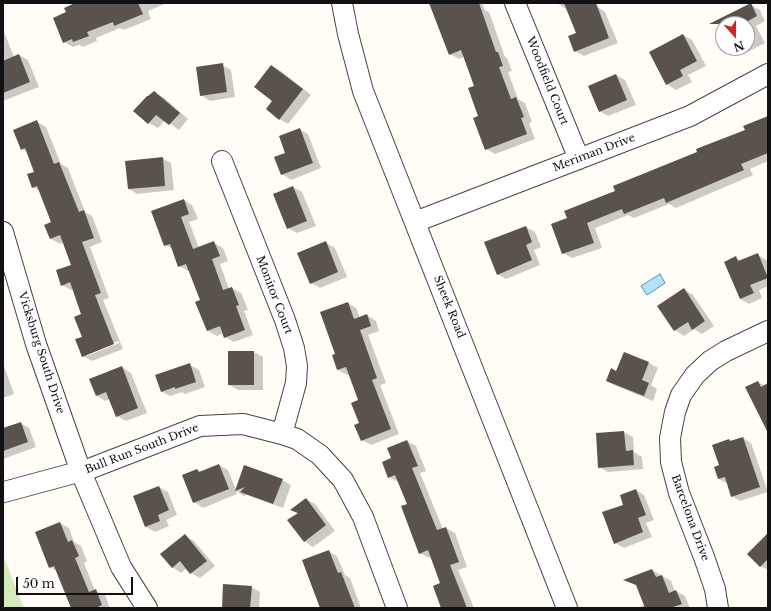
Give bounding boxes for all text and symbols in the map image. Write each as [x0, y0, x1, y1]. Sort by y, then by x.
north arrow [715, 16, 755, 56]
street label: Woodfield Court [523, 35, 571, 127]
text: N [732, 38, 746, 55]
street label: Meriman Drive [551, 131, 637, 175]
street label: Monitor Court [253, 254, 295, 336]
street label: Sheek Road [430, 274, 468, 340]
street label: Vicksburg South Drive [15, 290, 67, 416]
street label: Bull Run South Drive [83, 421, 201, 477]
street label: Barcelona Drive [668, 473, 712, 563]
scale bar [18, 569, 135, 595]
text: 50 m [23, 576, 55, 591]

